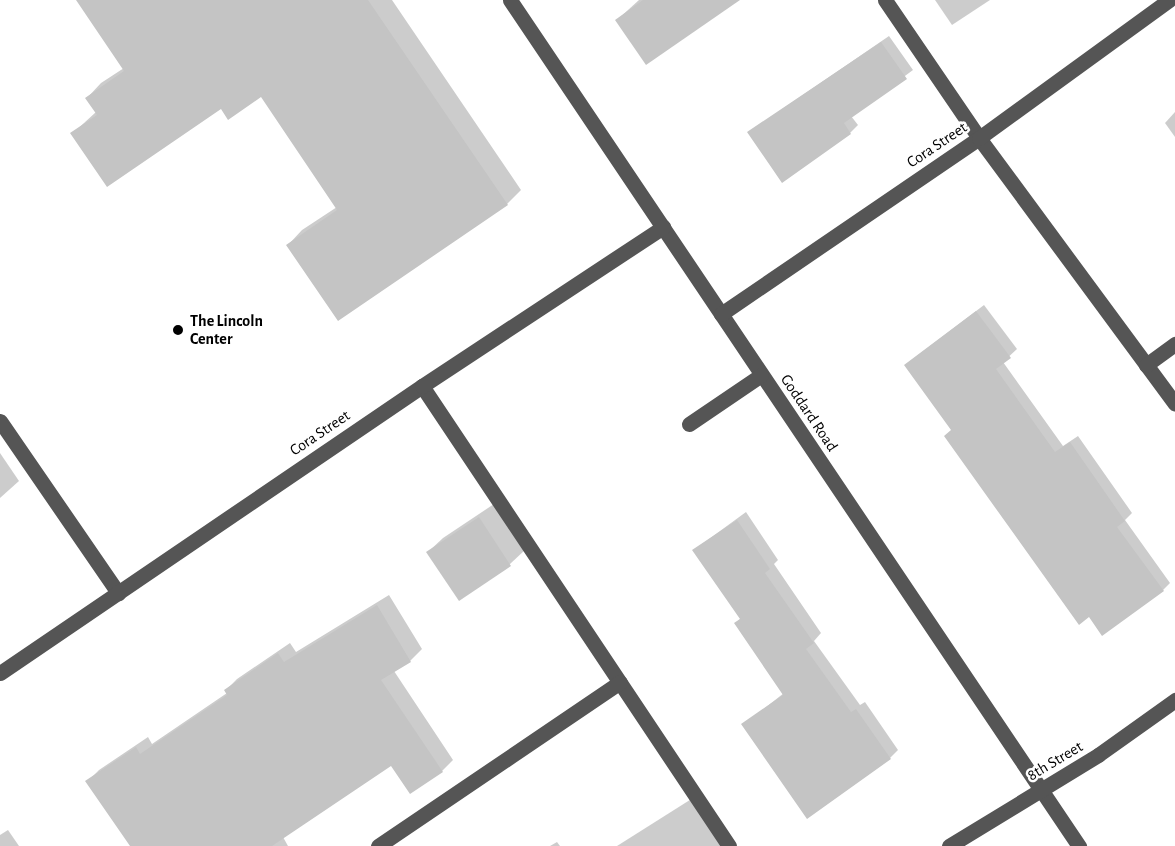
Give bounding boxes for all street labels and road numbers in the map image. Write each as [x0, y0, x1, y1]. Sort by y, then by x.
street label: Cora Street [903, 118, 971, 172]
street label: Goddard Road [776, 371, 842, 455]
street label: Cora Street [286, 406, 354, 460]
street label: 8th Street [1024, 737, 1086, 785]

